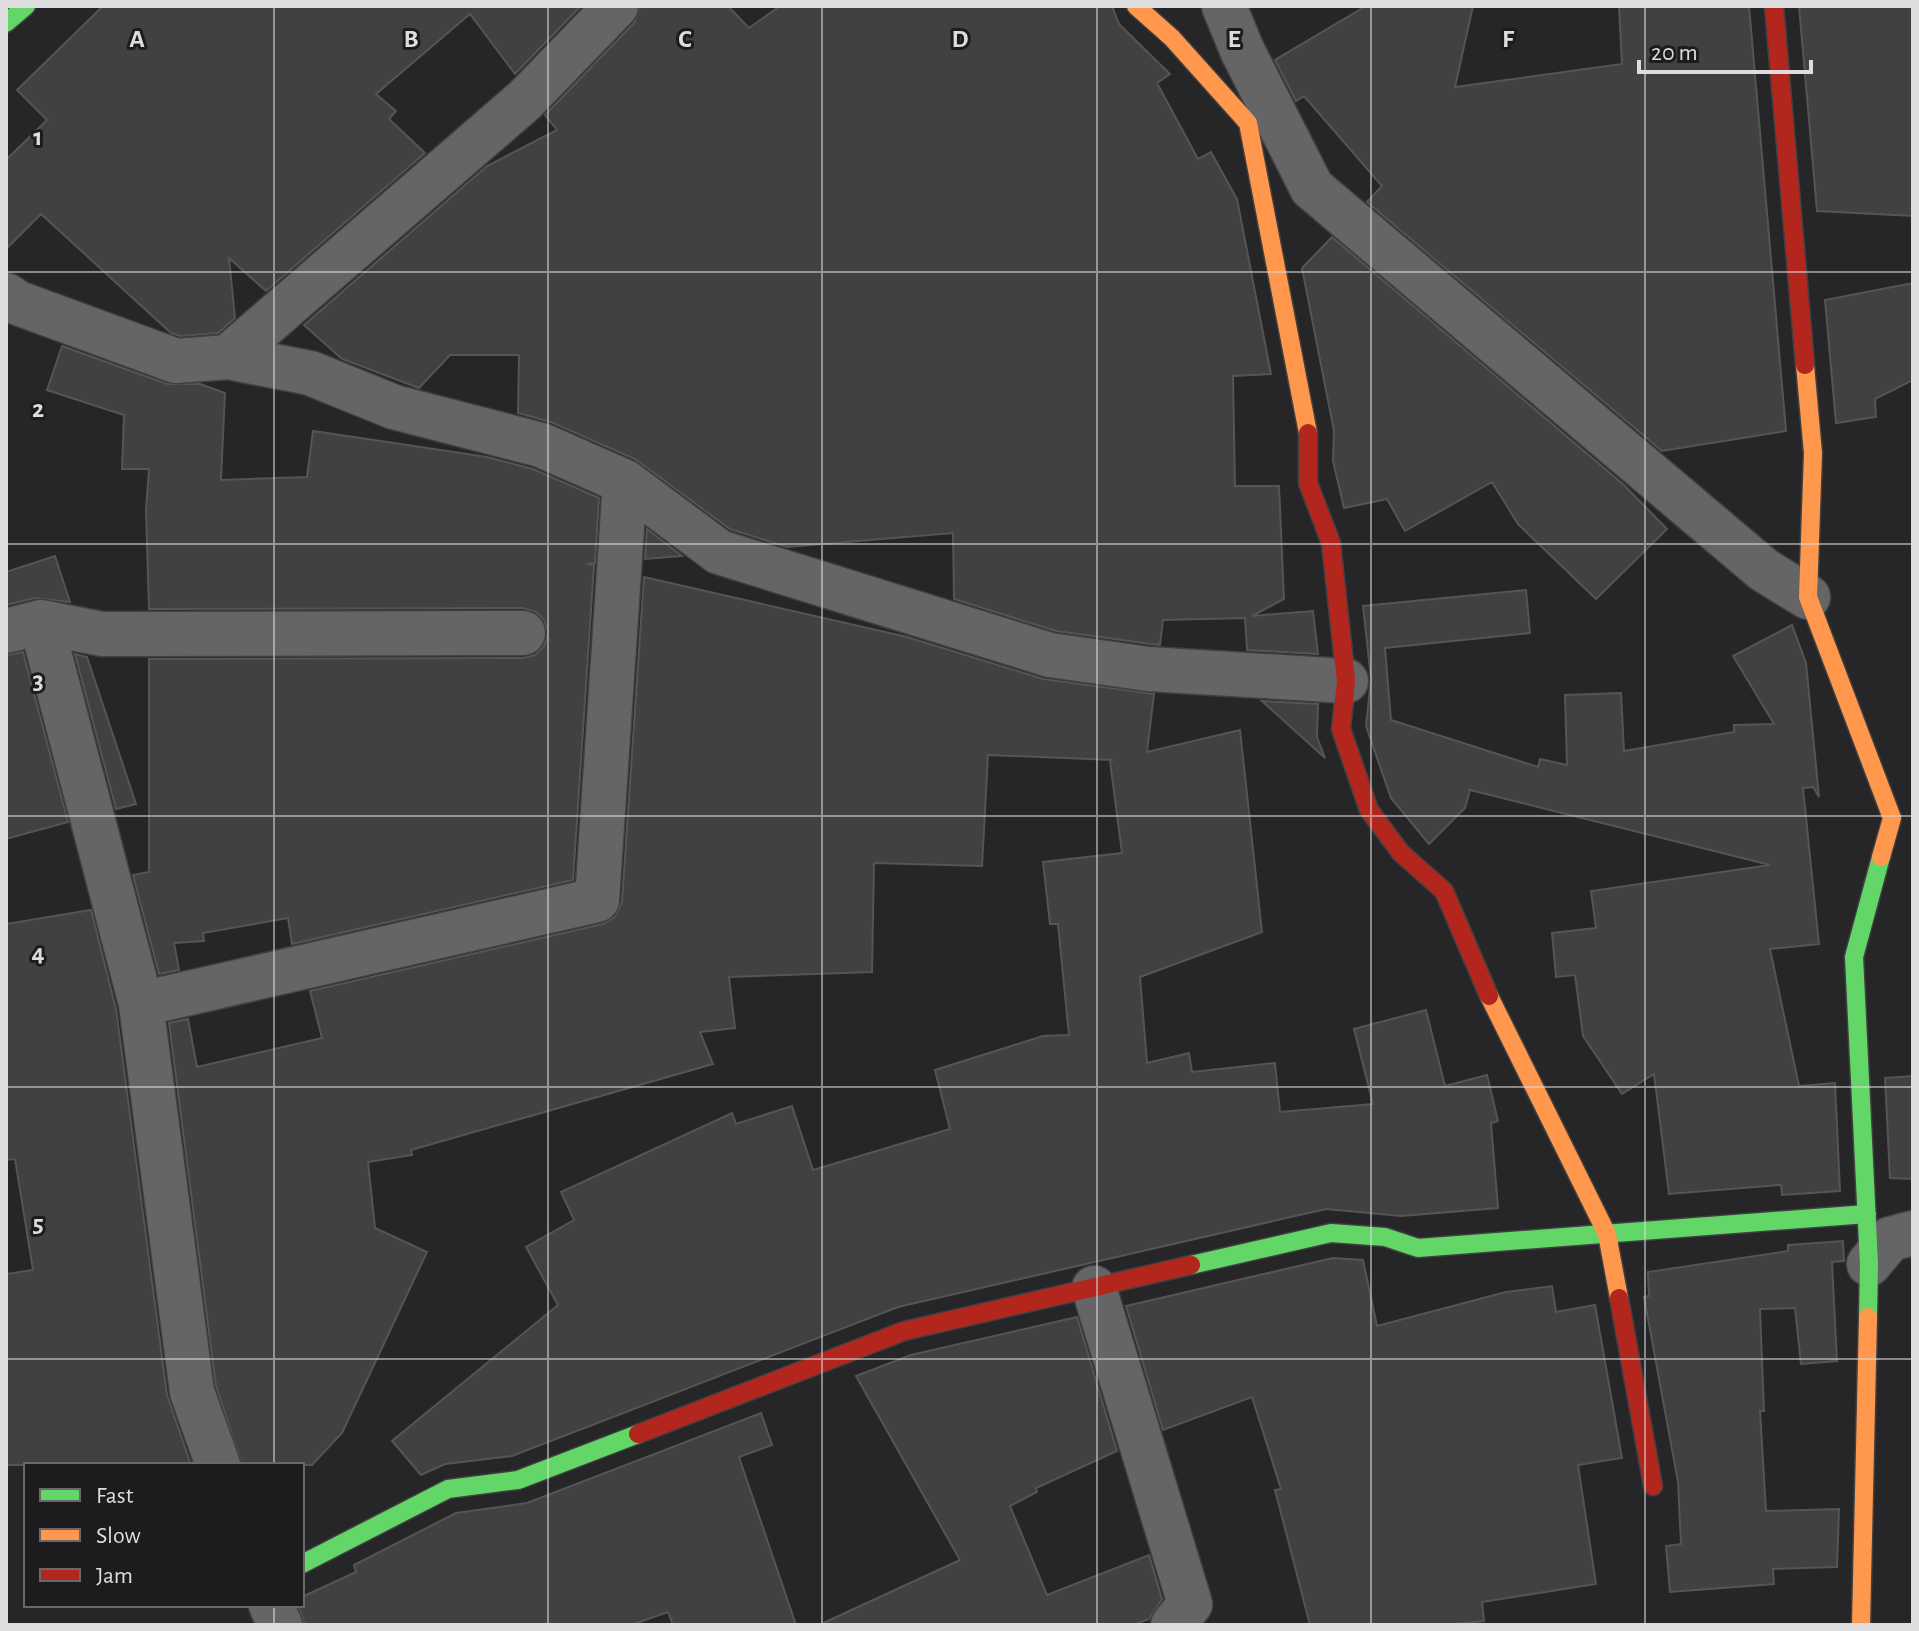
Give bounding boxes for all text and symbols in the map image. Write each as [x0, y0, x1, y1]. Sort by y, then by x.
scale bar [1639, 24, 1811, 74]
text: A [129, 26, 145, 52]
text: B [403, 26, 419, 52]
text: C [678, 26, 692, 52]
text: D [951, 26, 969, 52]
text: E [1227, 26, 1241, 52]
text: F [1502, 26, 1515, 52]
text: 20 m [1651, 41, 1698, 65]
text: 1 [33, 124, 43, 150]
text: 2 [32, 396, 44, 422]
text: 3 [32, 668, 44, 694]
text: 4 [31, 940, 45, 966]
text: 5 [32, 1211, 44, 1237]
legend [24, 1463, 304, 1607]
text: Fast [96, 1484, 134, 1508]
text: Slow [96, 1524, 141, 1548]
text: Jam [96, 1564, 133, 1588]

